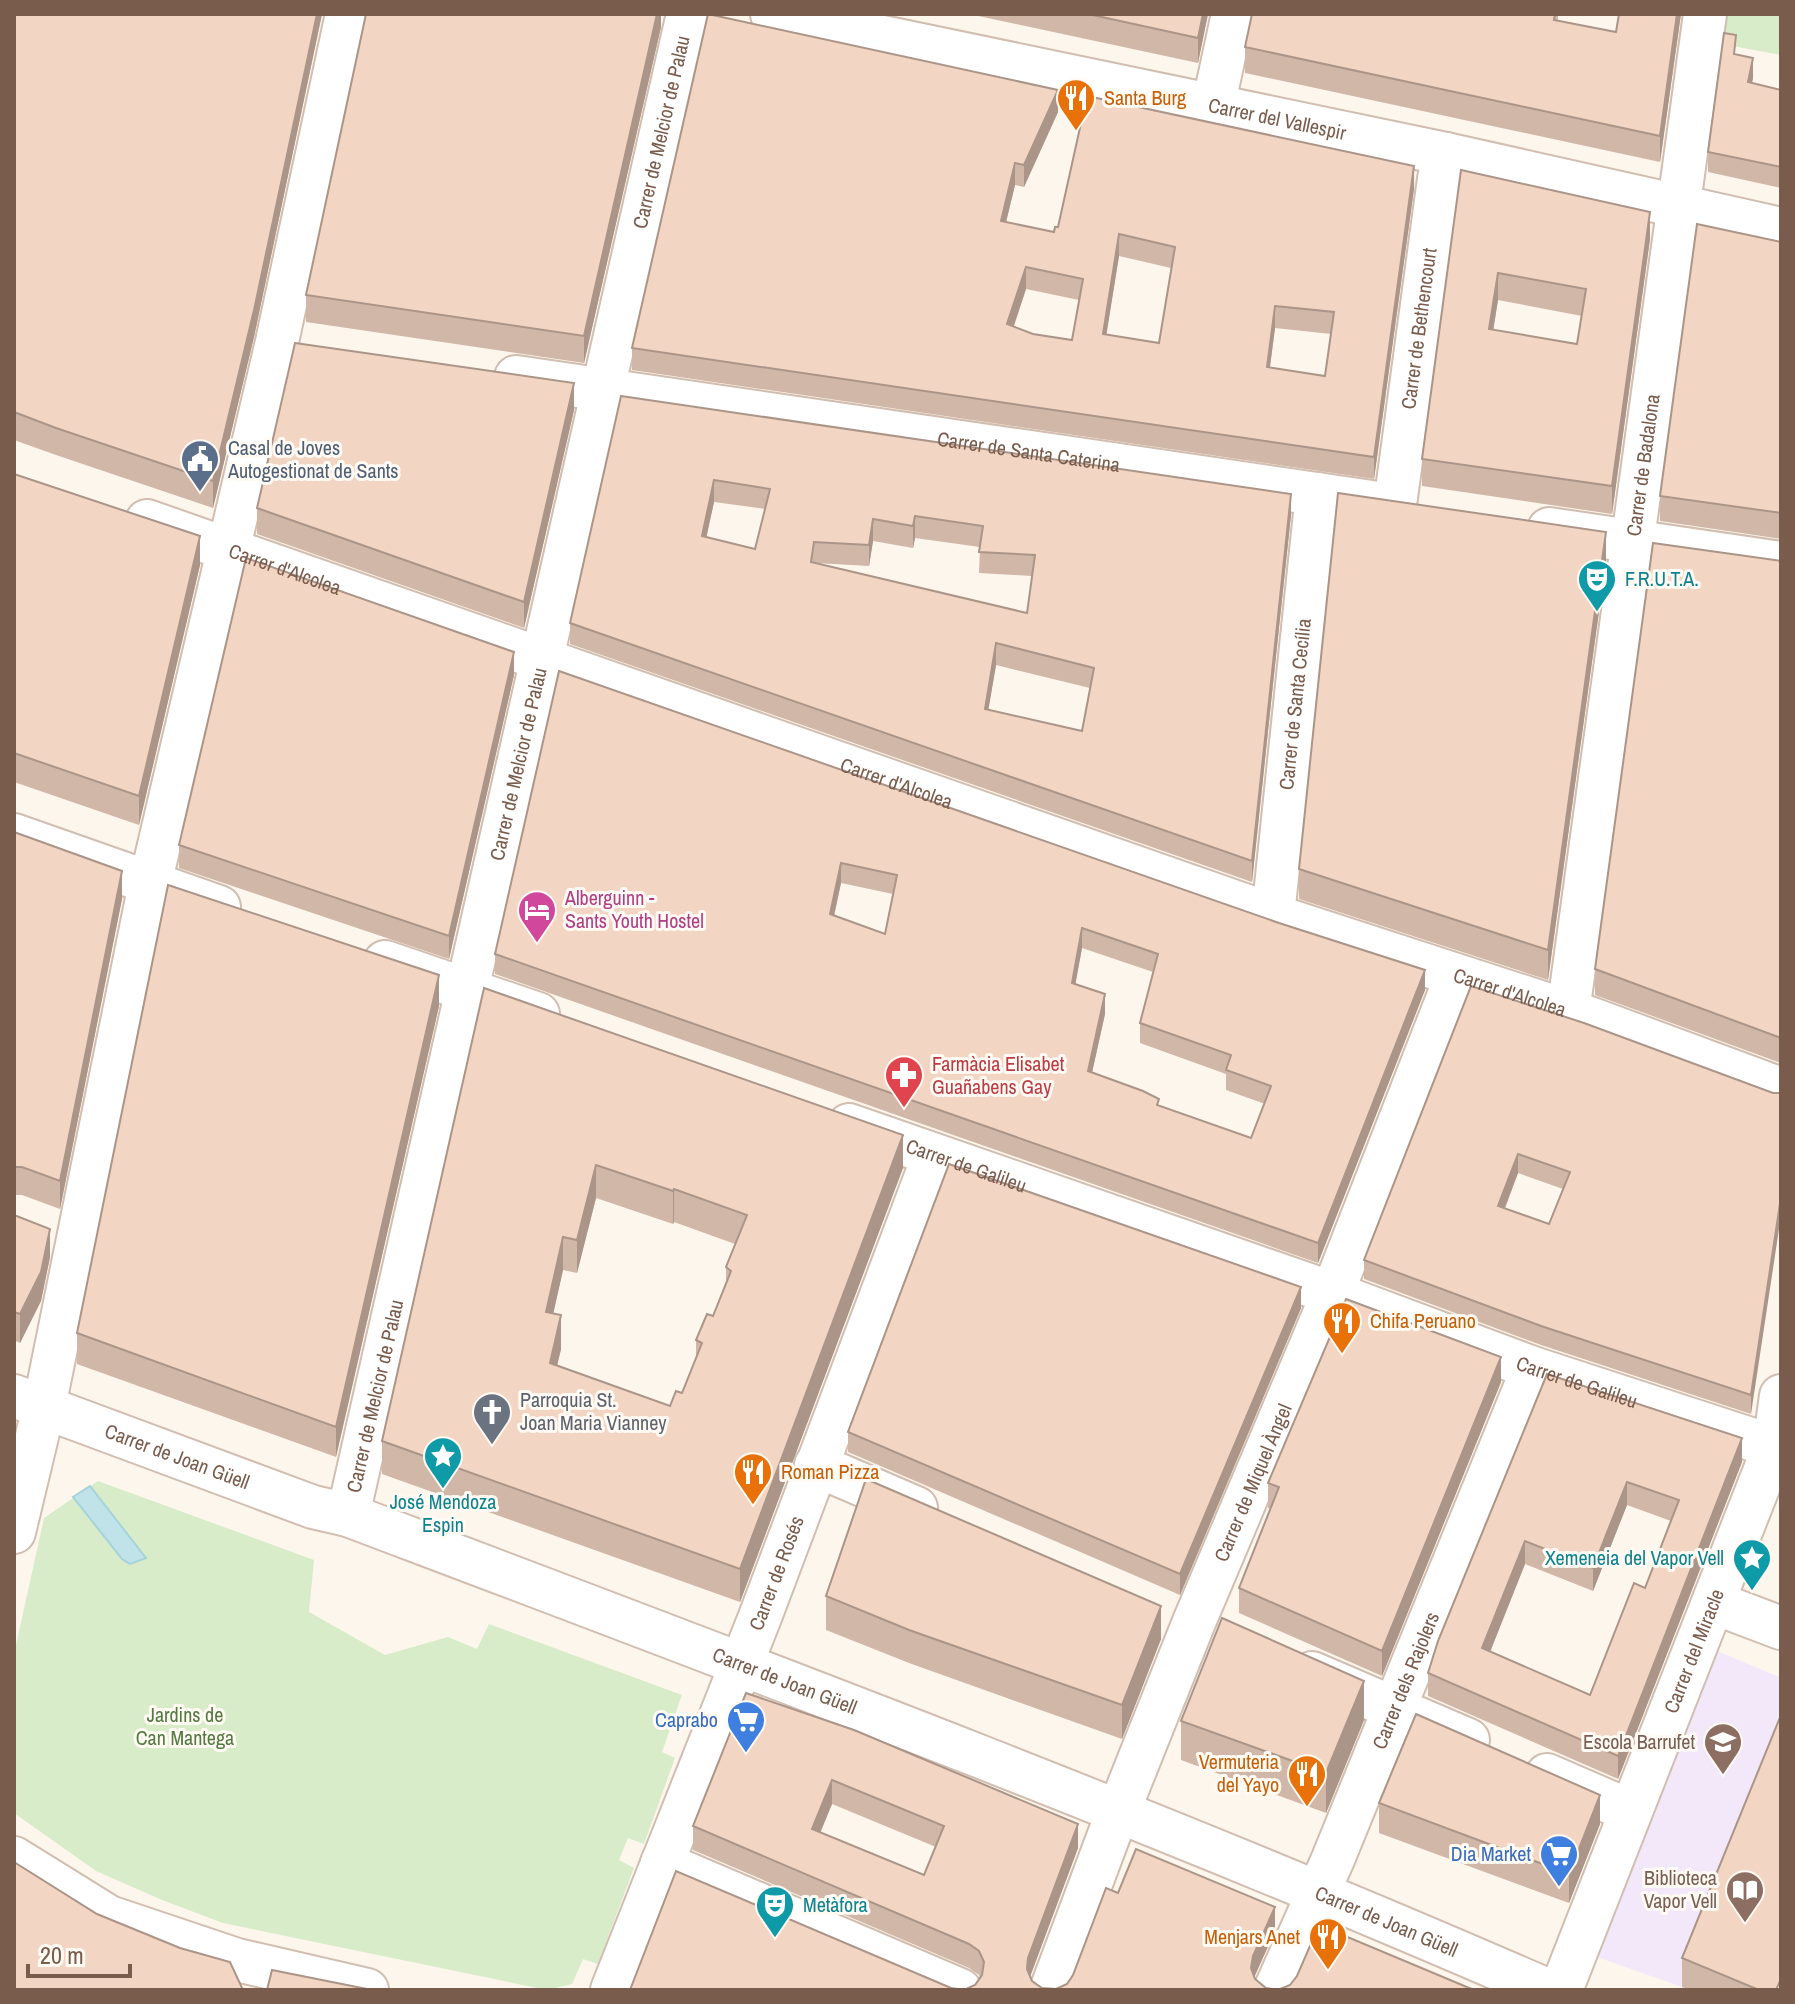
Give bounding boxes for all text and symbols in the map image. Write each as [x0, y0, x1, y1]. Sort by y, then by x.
street label: Carrer de Melcior de Palau [626, 33, 696, 231]
restaurant icon: Santa Burg [1055, 77, 1097, 132]
place label: Santa Burg [1104, 84, 1186, 111]
street label: Carrer del Vallespir [1206, 91, 1349, 146]
street label: Carrer de Bethencourt [1394, 246, 1443, 411]
street label: Carrer de Badalona [1619, 392, 1666, 538]
street label: Carrer de Santa Caterina [936, 425, 1122, 478]
place label: Casal de Joves Autogestionat de Sants [227, 434, 399, 484]
public building icon: Casal de Joves Autogestionat de Sants [179, 438, 221, 493]
street label: Carrer d'Alcolea [225, 537, 345, 601]
theatre icon: F.R.U.T.A. [1576, 558, 1618, 613]
place label: F.R.U.T.A. [1625, 565, 1699, 592]
street label: Carrer de Santa Cecília [1272, 617, 1317, 791]
street label: Carrer de Melcior de Palau [483, 665, 553, 863]
street label: Carrer d'Alcolea [837, 751, 956, 815]
place label: Alberguinn - Sants Youth Hostel [564, 884, 704, 934]
hotel icon: Alberguinn - Sants Youth Hostel [516, 889, 558, 944]
street label: Carrer d'Alcolea [1450, 961, 1570, 1023]
place label: Farmàcia Elisabet Guañabens Gay [932, 1050, 1065, 1100]
pharmacy icon: Farmàcia Elisabet Guañabens Gay [883, 1054, 925, 1109]
street label: Carrer de Galileu [902, 1132, 1030, 1199]
street label: Carrer de Melcior de Palau [340, 1297, 409, 1495]
restaurant icon: Chifa Peruano [1321, 1300, 1363, 1355]
place label: Chifa Peruano [1370, 1307, 1476, 1334]
street label: Carrer de Galileu [1513, 1349, 1641, 1414]
place label: Parroquia St. Joan Maria Vianney [520, 1386, 667, 1436]
church icon: Parroquia St. Joan Maria Vianney [471, 1391, 513, 1446]
street label: Carrer de Miquel Àngel [1207, 1400, 1298, 1566]
street label: Carrer de Joan Güell [101, 1417, 253, 1495]
place icon: José Mendoza Espin [422, 1435, 464, 1490]
restaurant icon: Roman Pizza [732, 1451, 774, 1506]
place label: Roman Pizza [781, 1458, 879, 1485]
place label: José Mendoza Espin [390, 1488, 496, 1538]
street label: Carrer de Rosés [742, 1512, 810, 1634]
place icon: Xemeneia del Vapor Vell [1731, 1537, 1773, 1592]
place label: Xemeneia del Vapor Vell [1545, 1544, 1724, 1571]
street label: Carrer del Miracle [1657, 1585, 1730, 1717]
street label: Carrer dels Rajolers [1365, 1608, 1445, 1753]
street label: Carrer de Joan Güell [709, 1641, 861, 1720]
supermarket icon: Caprabo [725, 1699, 767, 1754]
park label: Jardins de Can Mantega [136, 1701, 234, 1751]
place label: Caprabo [655, 1706, 718, 1733]
school or university icon: Escola Barrufet [1702, 1721, 1744, 1776]
place label: Escola Barrufet [1583, 1728, 1695, 1755]
place label: Vermuteria del Yayo [1199, 1748, 1279, 1798]
restaurant icon: Vermuteria del Yayo [1286, 1753, 1328, 1808]
supermarket icon: Dia Market [1538, 1833, 1580, 1888]
place label: Dia Market [1451, 1840, 1531, 1867]
place label: Biblioteca Vapor Vell [1643, 1864, 1717, 1914]
library icon: Biblioteca Vapor Vell [1724, 1869, 1766, 1924]
street label: Carrer de Joan Güell [1311, 1879, 1462, 1963]
theatre icon: Metàfora [754, 1884, 796, 1939]
place label: Metàfora [803, 1891, 868, 1918]
restaurant icon: Menjars Anet [1307, 1916, 1349, 1971]
place label: Menjars Anet [1204, 1923, 1300, 1950]
scale bar [28, 1928, 130, 1978]
text: 20 m [40, 1939, 84, 1971]

